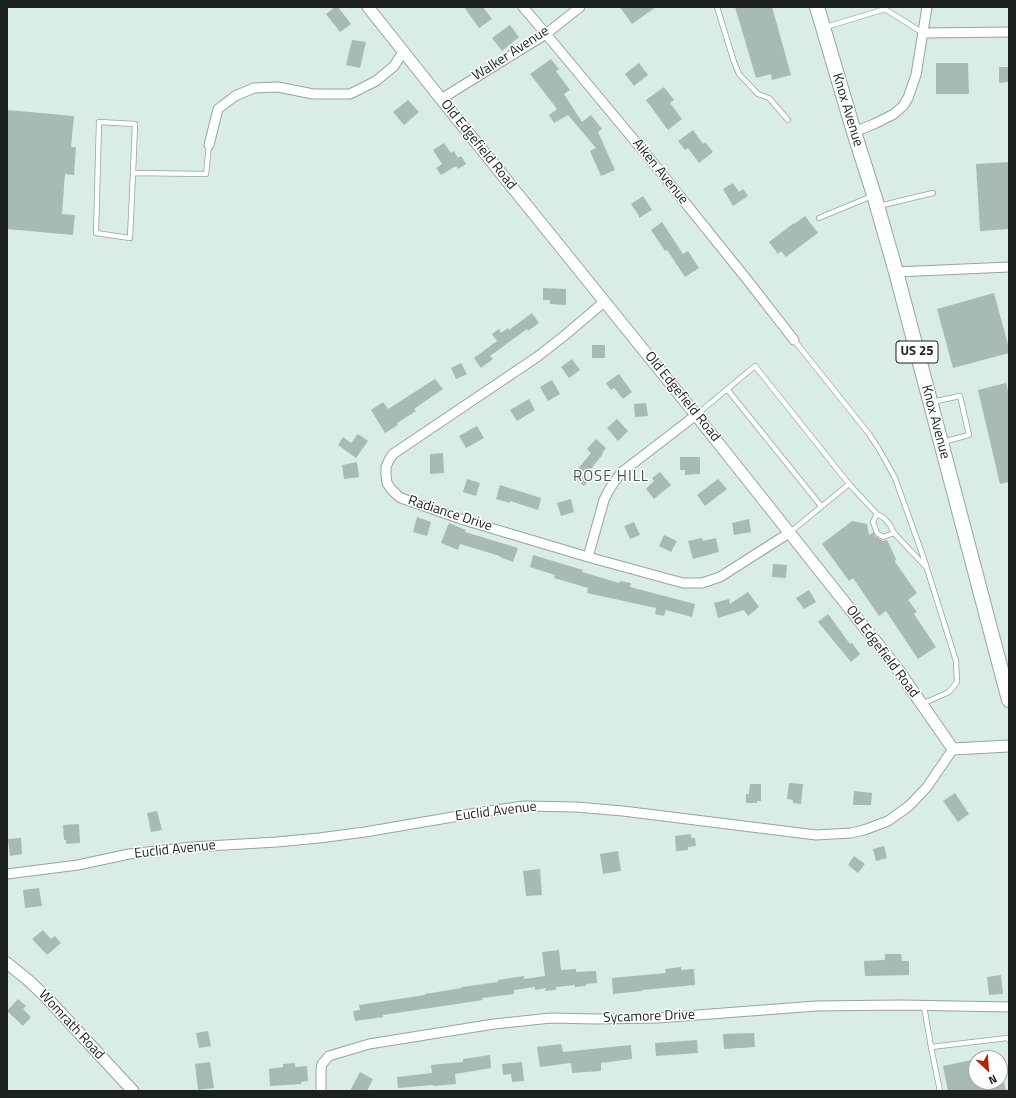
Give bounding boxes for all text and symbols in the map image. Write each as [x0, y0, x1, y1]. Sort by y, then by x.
street label: Walker Avenue [470, 23, 552, 85]
street label: Knox Avenue [828, 71, 866, 149]
street label: Old Edgefield Road [437, 97, 519, 193]
street label: Aiken Avenue [628, 136, 692, 208]
road number: US 25 [896, 341, 938, 363]
street label: Old Edgefield Road [641, 349, 723, 445]
street label: Knox Avenue [917, 383, 953, 461]
district label: ROSE HILL [573, 468, 649, 486]
street label: Radiance Drive [406, 493, 494, 535]
street label: Old Edgefield Road [842, 603, 922, 701]
street label: Euclid Avenue [454, 799, 538, 825]
street label: Euclid Avenue [133, 837, 217, 863]
street label: Womrath Road [35, 987, 107, 1063]
street label: Sycamore Drive [603, 1007, 695, 1027]
north arrow [968, 1050, 1008, 1090]
text: N [986, 1071, 1000, 1089]

